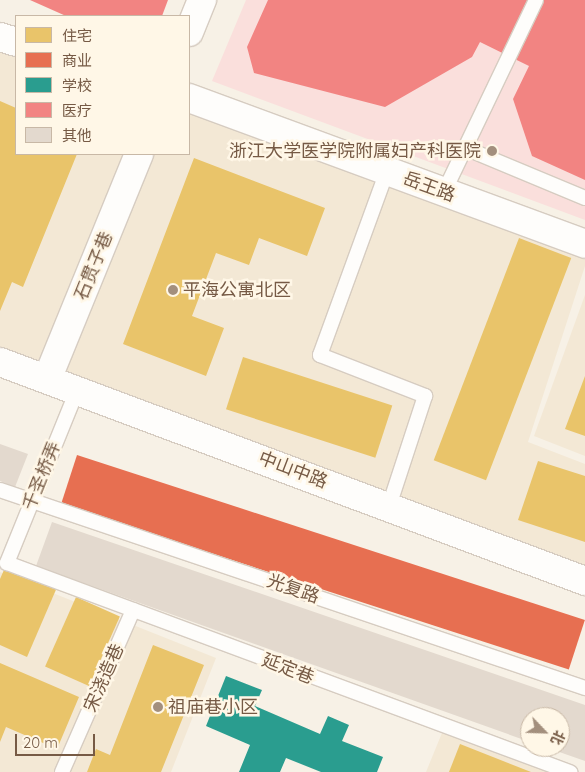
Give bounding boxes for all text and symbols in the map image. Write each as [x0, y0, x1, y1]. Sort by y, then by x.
legend [15, 15, 190, 155]
text: 住宅 [62, 26, 92, 45]
text: 商业 [62, 51, 92, 70]
text: 学校 [62, 76, 92, 95]
text: 医疗 [62, 101, 92, 120]
text: 其他 [62, 126, 92, 145]
place label: 浙江大学医学院附属妇产科医院 [229, 140, 481, 162]
marker: 浙江大学医学院附属妇产科医院 [485, 144, 499, 158]
street label: 岳王路 [400, 168, 458, 206]
street label: 石贯子巷 [71, 229, 117, 303]
place label: 平海公寓北区 [183, 279, 291, 301]
marker: 平海公寓北区 [167, 284, 179, 296]
street label: 千圣桥弄 [19, 439, 65, 513]
street label: 中山中路 [256, 447, 330, 493]
street label: 光复路 [264, 570, 322, 608]
street label: 宋浇造巷 [79, 641, 129, 715]
street label: 延定巷 [259, 649, 317, 689]
place label: 祖庙巷小区 [168, 696, 258, 718]
marker: 祖庙巷小区 [152, 701, 164, 713]
north arrow [520, 707, 570, 757]
scale bar [18, 724, 98, 756]
text: 北 [547, 728, 569, 748]
text: 20 m [23, 733, 58, 752]

